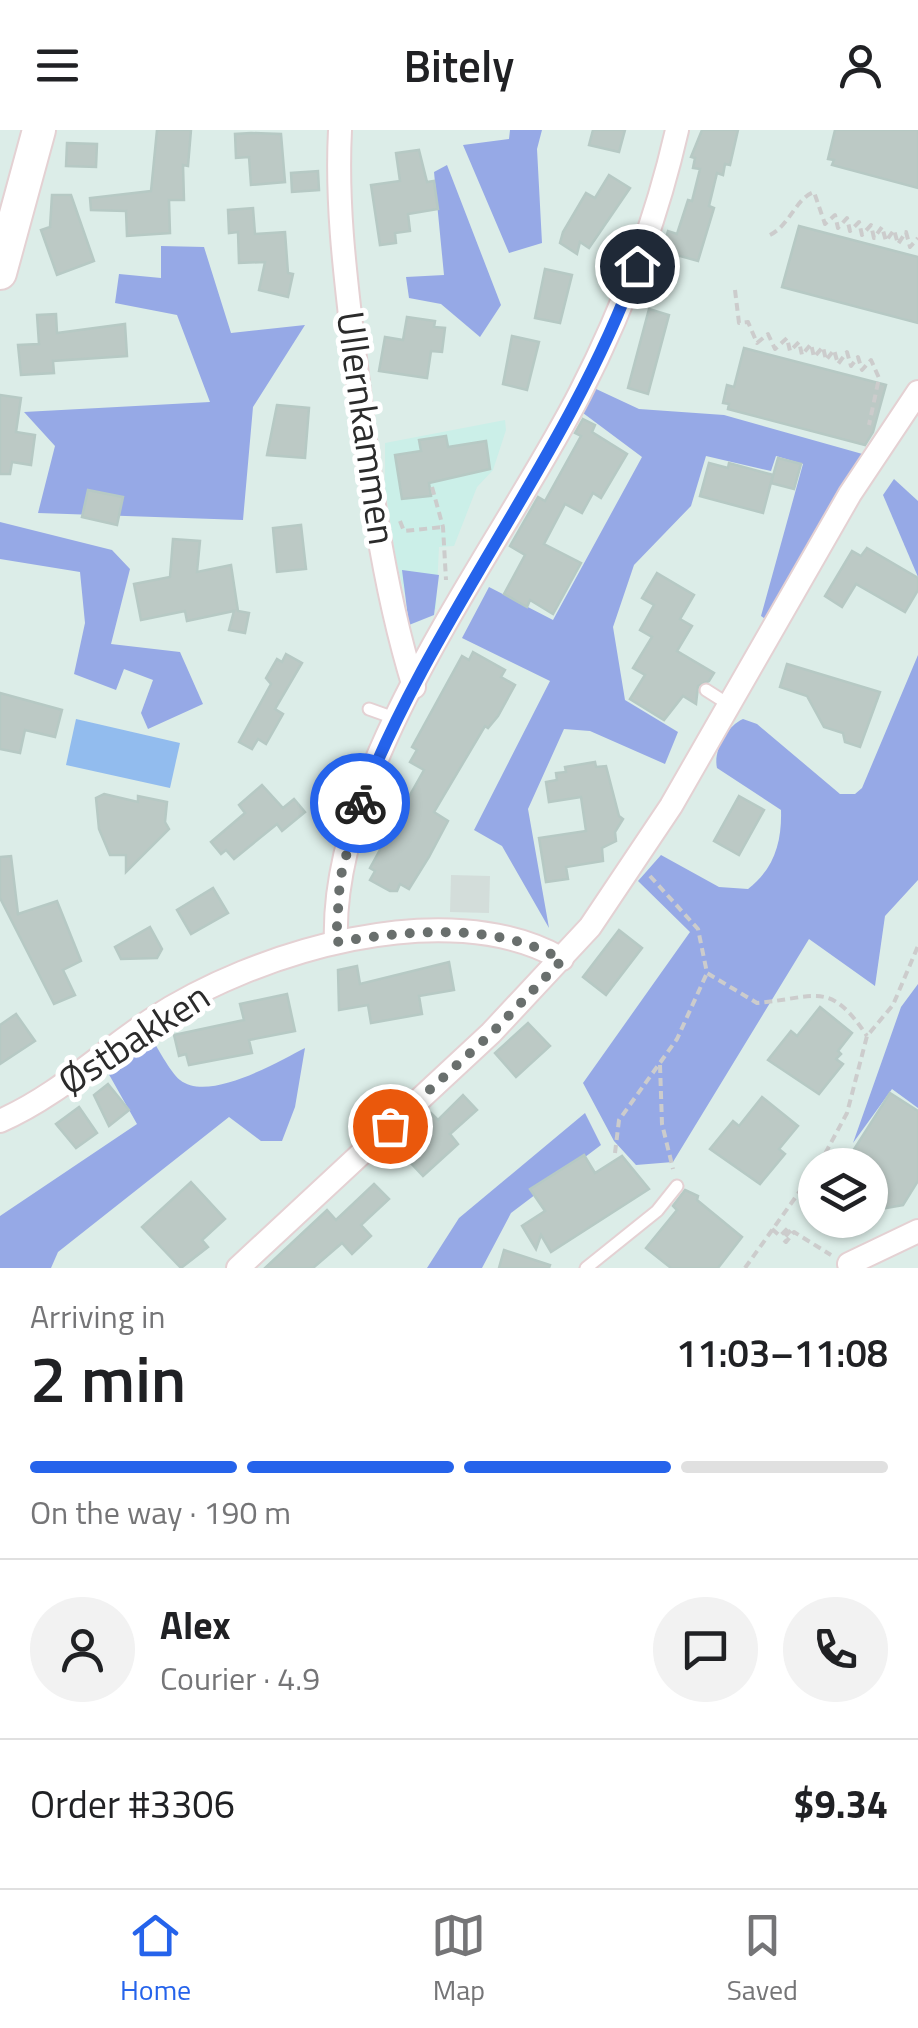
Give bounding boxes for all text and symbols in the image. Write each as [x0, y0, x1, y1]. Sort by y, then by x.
text: Bitely [404, 31, 514, 99]
icon: menu [30, 38, 85, 93]
icon: person [833, 38, 888, 93]
pin [595, 224, 680, 309]
icon: home [610, 239, 665, 294]
street label: Ullernkammen [322, 307, 412, 548]
courier [310, 753, 410, 853]
icon: bike [333, 776, 388, 831]
street label: Østbakken [46, 967, 221, 1109]
pin [348, 1084, 433, 1169]
icon: bag [363, 1099, 418, 1154]
map controls [798, 1148, 888, 1238]
button: layers [798, 1148, 888, 1238]
text: Arriving in [30, 1292, 166, 1340]
text: 11:03–11:08 [676, 1324, 888, 1382]
text: 2 min [30, 1328, 186, 1427]
text: On the way · 190 m [30, 1488, 291, 1536]
text: Alex [160, 1596, 231, 1654]
button: person [30, 1597, 135, 1702]
button: chat [653, 1597, 758, 1702]
button: phone [783, 1597, 888, 1702]
text: Courier · 4.9 [160, 1654, 320, 1702]
text: Order #3306 [30, 1775, 235, 1833]
text: $9.34 [793, 1775, 888, 1833]
tab: Home [120, 1908, 191, 2011]
tab: Map [431, 1908, 486, 2011]
tab: Saved [727, 1908, 798, 2011]

